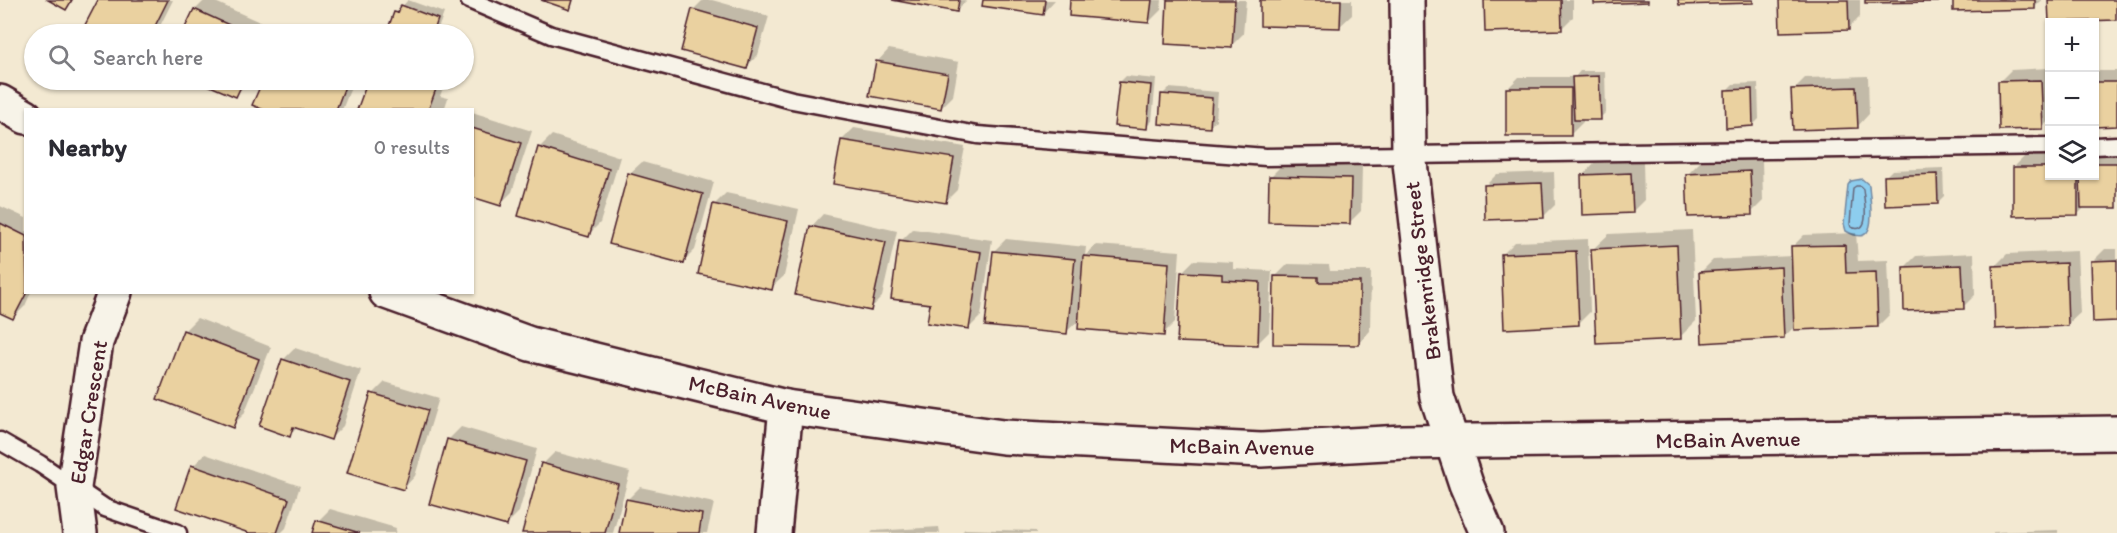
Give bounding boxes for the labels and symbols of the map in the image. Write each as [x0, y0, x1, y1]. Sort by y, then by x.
street label: Brakenridge Street [1398, 180, 1447, 362]
street label: Edgar Crescent [64, 338, 113, 486]
street label: McBain Avenue [686, 369, 834, 426]
street label: McBain Avenue [1655, 425, 1801, 454]
street label: McBain Avenue [1169, 432, 1315, 461]

